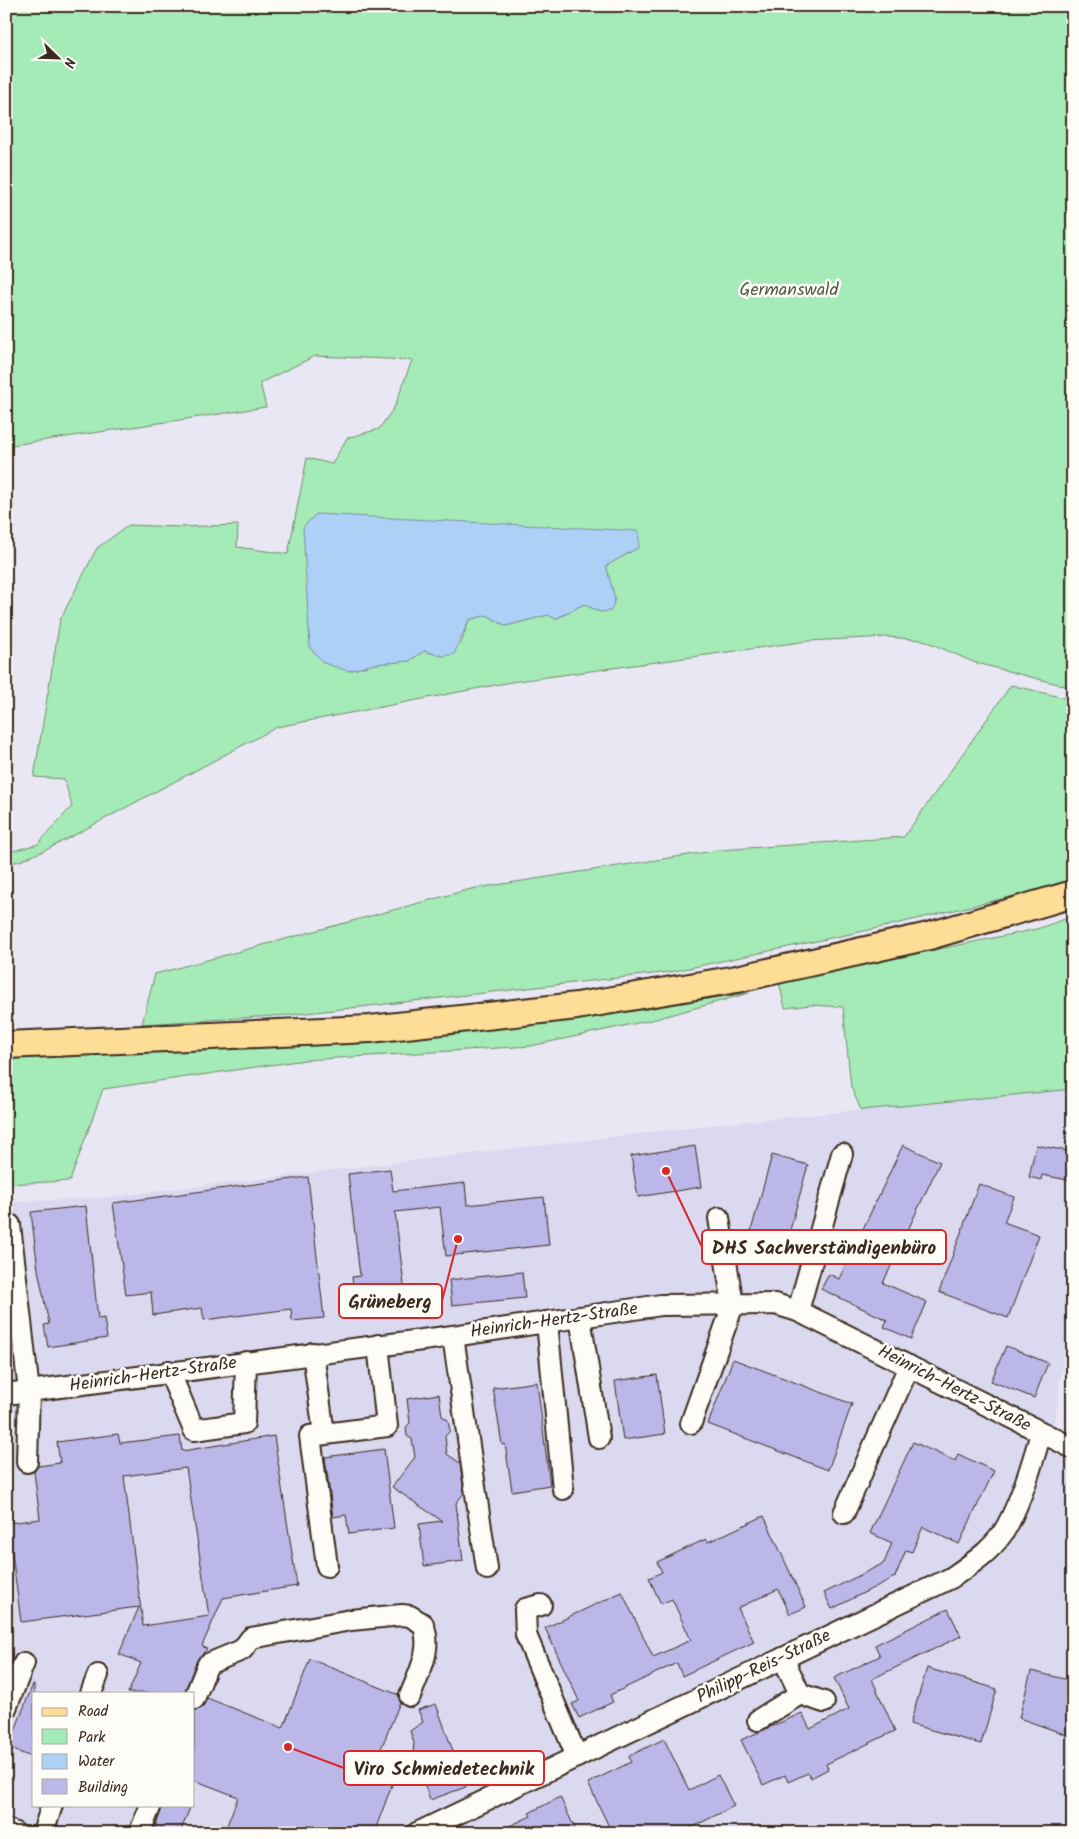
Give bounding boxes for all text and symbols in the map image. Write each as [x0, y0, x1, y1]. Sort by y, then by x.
north arrow [32, 32, 82, 82]
text: N [57, 54, 81, 71]
park label: Germanswald [739, 276, 840, 305]
callout: DHS Sachverständigenbüro [702, 1230, 946, 1264]
text: DHS Sachverständigenbüro [712, 1234, 937, 1264]
callout: Grüneberg [339, 1284, 442, 1318]
text: Grüneberg [348, 1288, 432, 1318]
street label: Heinrich-Hertz-Straße [468, 1295, 640, 1347]
street label: Heinrich-Hertz-Straße [872, 1338, 1036, 1440]
street label: Heinrich-Hertz-Straße [67, 1349, 239, 1401]
street label: Philipp-Reis-Straße [692, 1622, 836, 1712]
legend [32, 1692, 195, 1806]
text: Road [78, 1700, 109, 1724]
text: Park [78, 1726, 106, 1750]
text: Water [78, 1750, 115, 1774]
callout: Viro Schmiedetechnik [344, 1751, 544, 1785]
text: Viro Schmiedetechnik [354, 1755, 535, 1785]
text: Building [78, 1776, 128, 1800]

